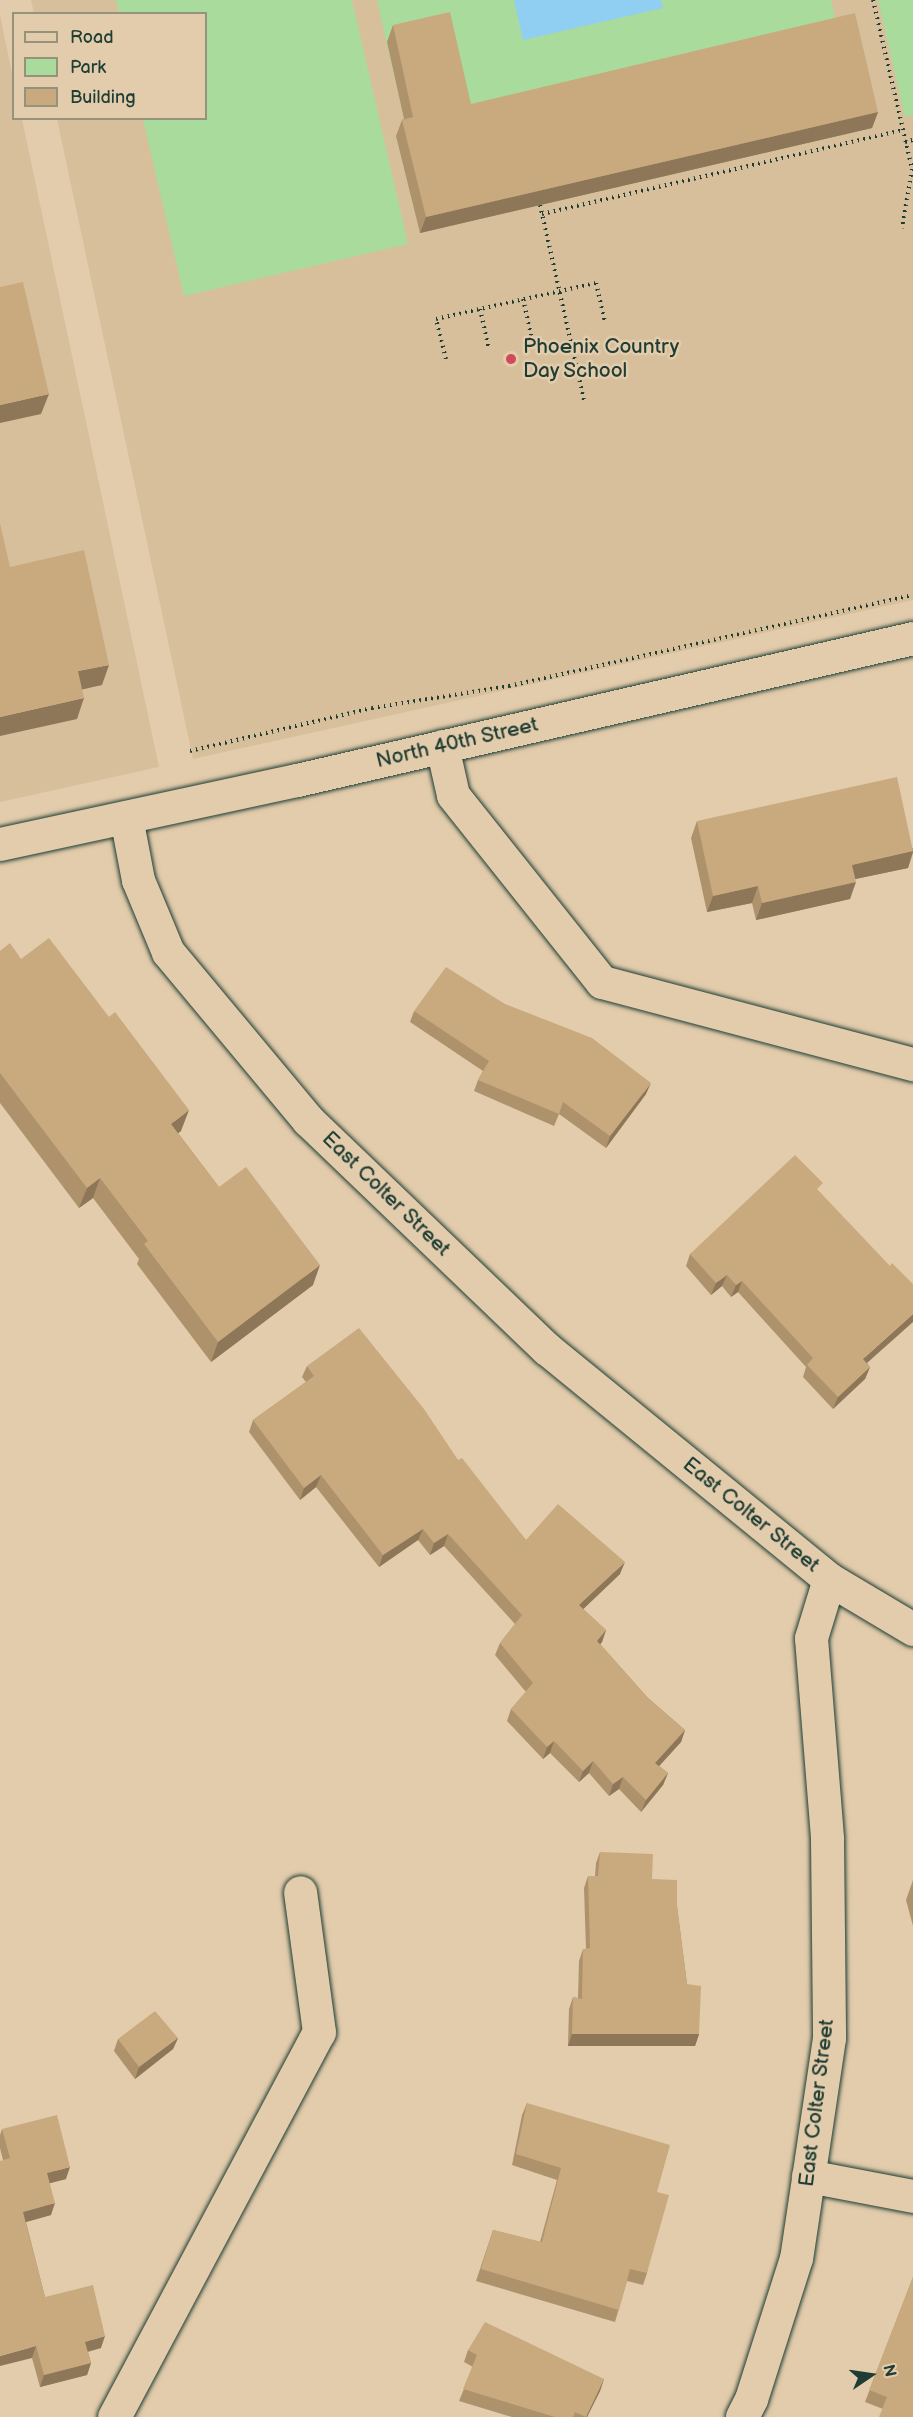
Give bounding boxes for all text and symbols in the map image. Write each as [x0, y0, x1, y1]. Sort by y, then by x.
legend [12, 12, 207, 120]
text: Road [70, 27, 114, 48]
text: Park [70, 57, 106, 78]
text: Building [70, 87, 136, 108]
place label: Phoenix Country Day School [523, 334, 679, 384]
marker: Phoenix Country Day School [504, 352, 518, 366]
street label: North 40th Street [373, 712, 541, 774]
street label: East Colter Street [316, 1126, 456, 1262]
street label: East Colter Street [677, 1452, 825, 1578]
street label: East Colter Street [794, 2018, 840, 2188]
north arrow [841, 2345, 901, 2405]
text: N [878, 2363, 900, 2379]

